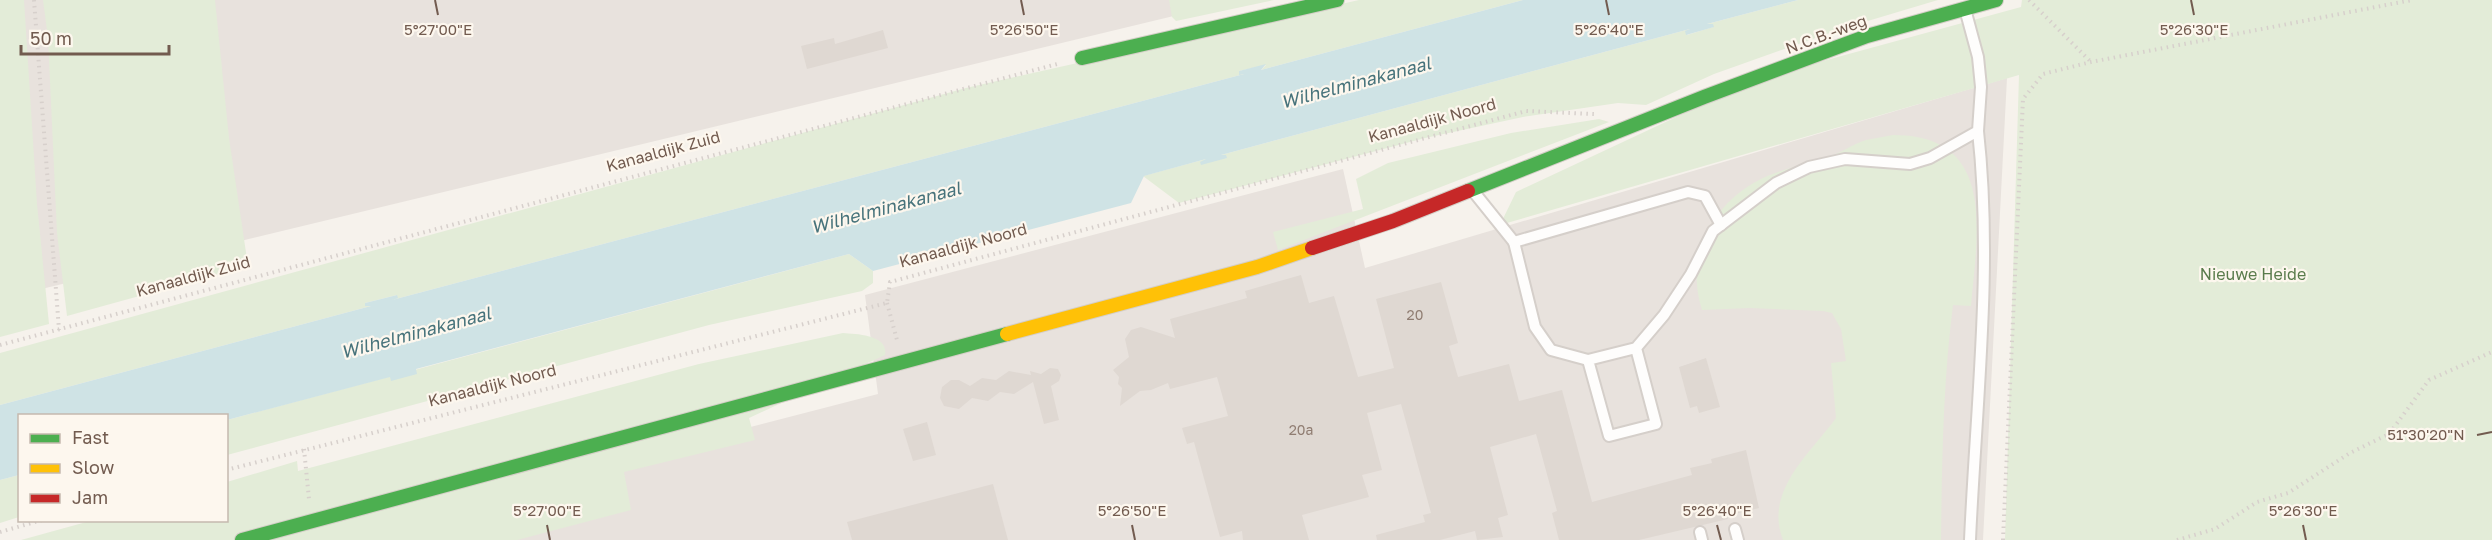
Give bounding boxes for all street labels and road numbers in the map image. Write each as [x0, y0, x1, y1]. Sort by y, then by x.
street label: N.C.B.-weg [1783, 10, 1869, 58]
street label: Kanaaldijk Noord [1366, 93, 1498, 147]
street label: Kanaaldijk Zuid [604, 126, 722, 176]
street label: Kanaaldijk Noord [897, 218, 1029, 272]
street label: Kanaaldijk Zuid [134, 251, 252, 301]
street label: Kanaaldijk Noord [426, 359, 558, 411]

